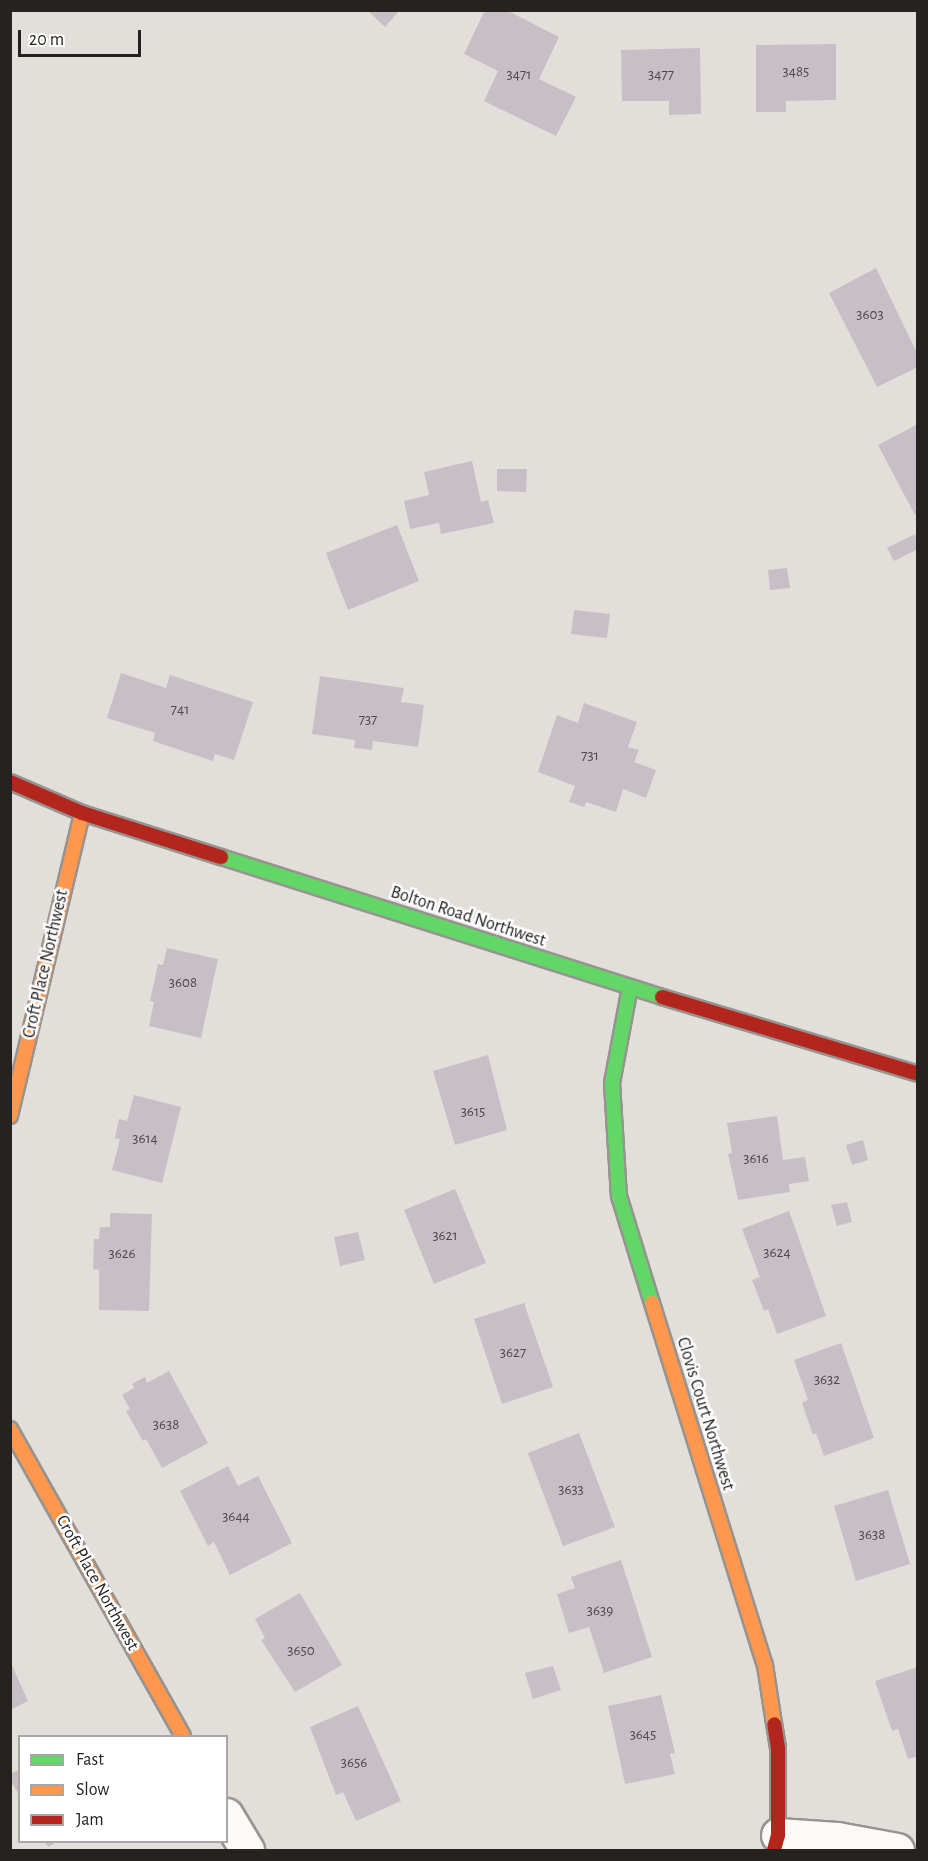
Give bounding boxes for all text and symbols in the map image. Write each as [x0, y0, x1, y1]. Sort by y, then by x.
scale bar [21, 18, 144, 56]
text: 20 m [29, 31, 64, 49]
house number: 3485 [783, 63, 809, 81]
house number: 3471 [507, 66, 531, 84]
house number: 3477 [648, 66, 674, 84]
house number: 3603 [856, 306, 884, 324]
house number: 741 [171, 701, 189, 719]
house number: 737 [359, 711, 377, 729]
house number: 731 [581, 747, 599, 765]
street label: Bolton Road Northwest [388, 882, 548, 952]
street label: Croft Place Northwest [18, 888, 74, 1040]
house number: 3608 [169, 974, 197, 992]
house number: 3615 [461, 1103, 485, 1121]
house number: 3614 [132, 1130, 158, 1148]
house number: 3616 [743, 1150, 769, 1168]
house number: 3621 [432, 1227, 458, 1245]
house number: 3624 [763, 1244, 791, 1262]
house number: 3626 [108, 1245, 136, 1263]
street label: Clovis Court Northwest [671, 1335, 739, 1493]
house number: 3627 [500, 1344, 526, 1362]
house number: 3632 [814, 1371, 840, 1389]
house number: 3638 [153, 1416, 179, 1434]
house number: 3633 [558, 1481, 584, 1499]
house number: 3644 [222, 1508, 250, 1526]
street label: Croft Place Northwest [51, 1511, 143, 1655]
house number: 3638 [859, 1526, 885, 1544]
house number: 3639 [587, 1602, 613, 1620]
house number: 3650 [287, 1642, 315, 1660]
house number: 3645 [630, 1726, 656, 1744]
legend [18, 1735, 228, 1843]
text: Fast [76, 1751, 104, 1769]
house number: 3656 [341, 1754, 367, 1772]
text: Slow [76, 1781, 109, 1799]
text: Jam [76, 1811, 104, 1829]

